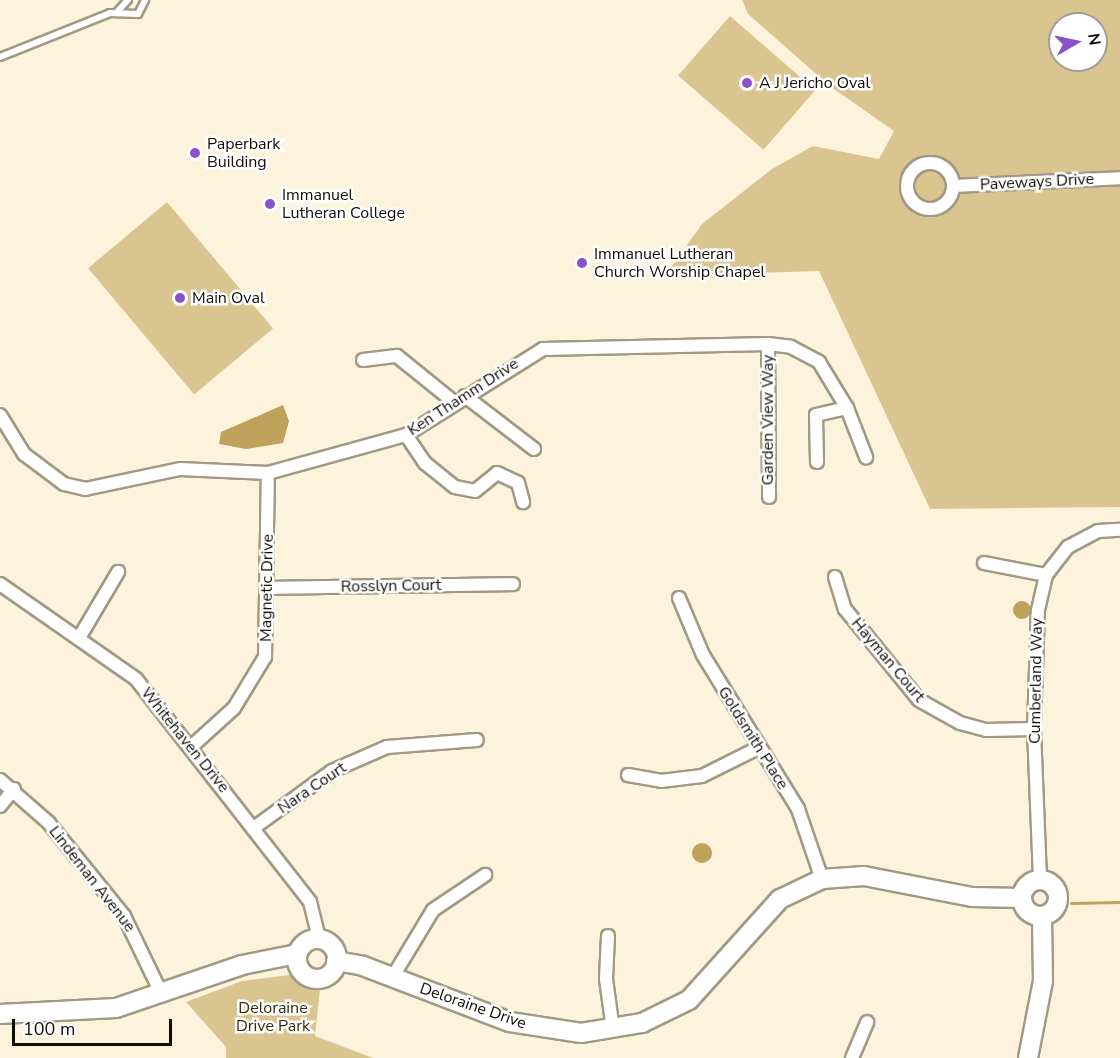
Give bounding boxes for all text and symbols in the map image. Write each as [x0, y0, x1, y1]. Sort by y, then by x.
north arrow [1048, 12, 1108, 72]
text: N [1082, 32, 1106, 47]
place label: A J Jericho Oval [759, 73, 870, 93]
marker: A J Jericho Oval [740, 76, 754, 90]
place label: Paperbark Building [207, 134, 280, 172]
marker: Paperbark Building [188, 146, 202, 160]
street label: Paveways Drive [979, 169, 1095, 195]
place label: Immanuel Lutheran College [282, 185, 405, 223]
marker: Immanuel Lutheran College [263, 197, 277, 211]
place label: Immanuel Lutheran Church Worship Chapel [594, 244, 765, 282]
marker: Immanuel Lutheran Church Worship Chapel [575, 256, 589, 270]
place label: Main Oval [192, 288, 265, 308]
marker: Main Oval [173, 291, 187, 305]
street label: Ken Thamm Drive [404, 354, 522, 440]
street label: Garden View Way [758, 355, 778, 485]
street label: Magnetic Drive [256, 534, 278, 642]
street label: Rosslyn Court [341, 576, 441, 596]
street label: Hayman Court [847, 614, 929, 706]
street label: Cumberland Way [1025, 618, 1047, 744]
street label: Goldsmith Place [714, 683, 792, 793]
street label: Whitehaven Drive [137, 684, 233, 796]
street label: Nara Court [274, 758, 350, 818]
street label: Lindeman Avenue [45, 822, 139, 936]
street label: Deloraine Drive [417, 979, 529, 1033]
park label: Deloraine Drive Park [236, 998, 310, 1036]
scale bar [15, 1007, 176, 1045]
text: 100 m [23, 1017, 75, 1041]

